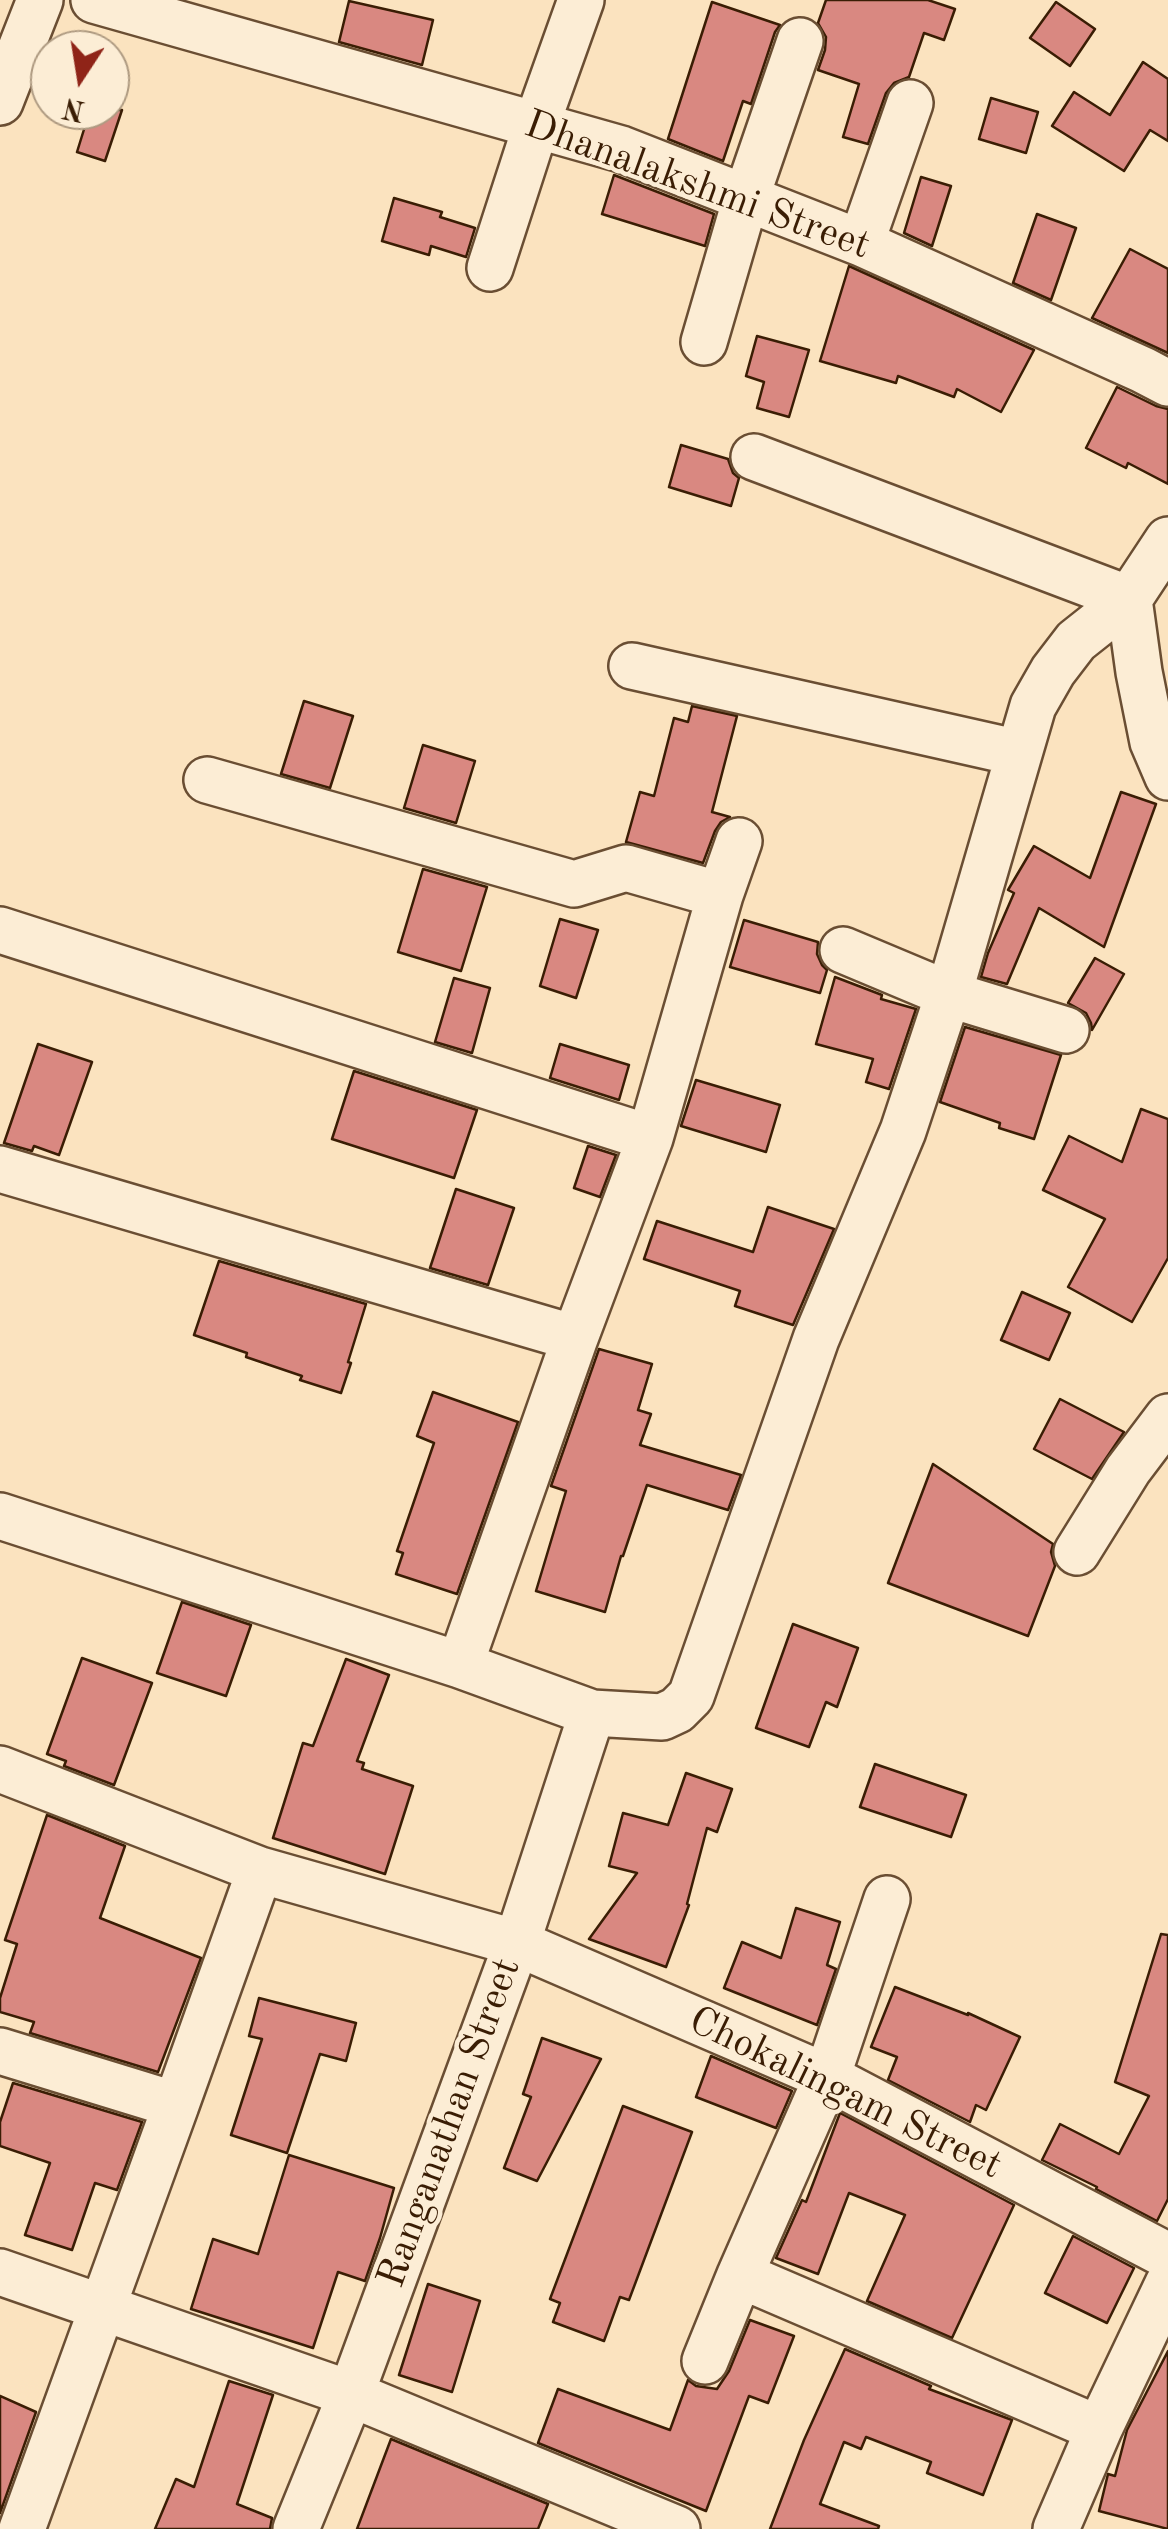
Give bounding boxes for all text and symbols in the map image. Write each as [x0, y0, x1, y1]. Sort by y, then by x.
north arrow [30, 30, 130, 130]
text: N [61, 91, 88, 123]
street label: Dhanalakshmi Street [518, 101, 876, 271]
street label: Ranganathan Street [368, 1952, 532, 2294]
street label: Chokalingam Street [681, 1997, 1009, 2191]

